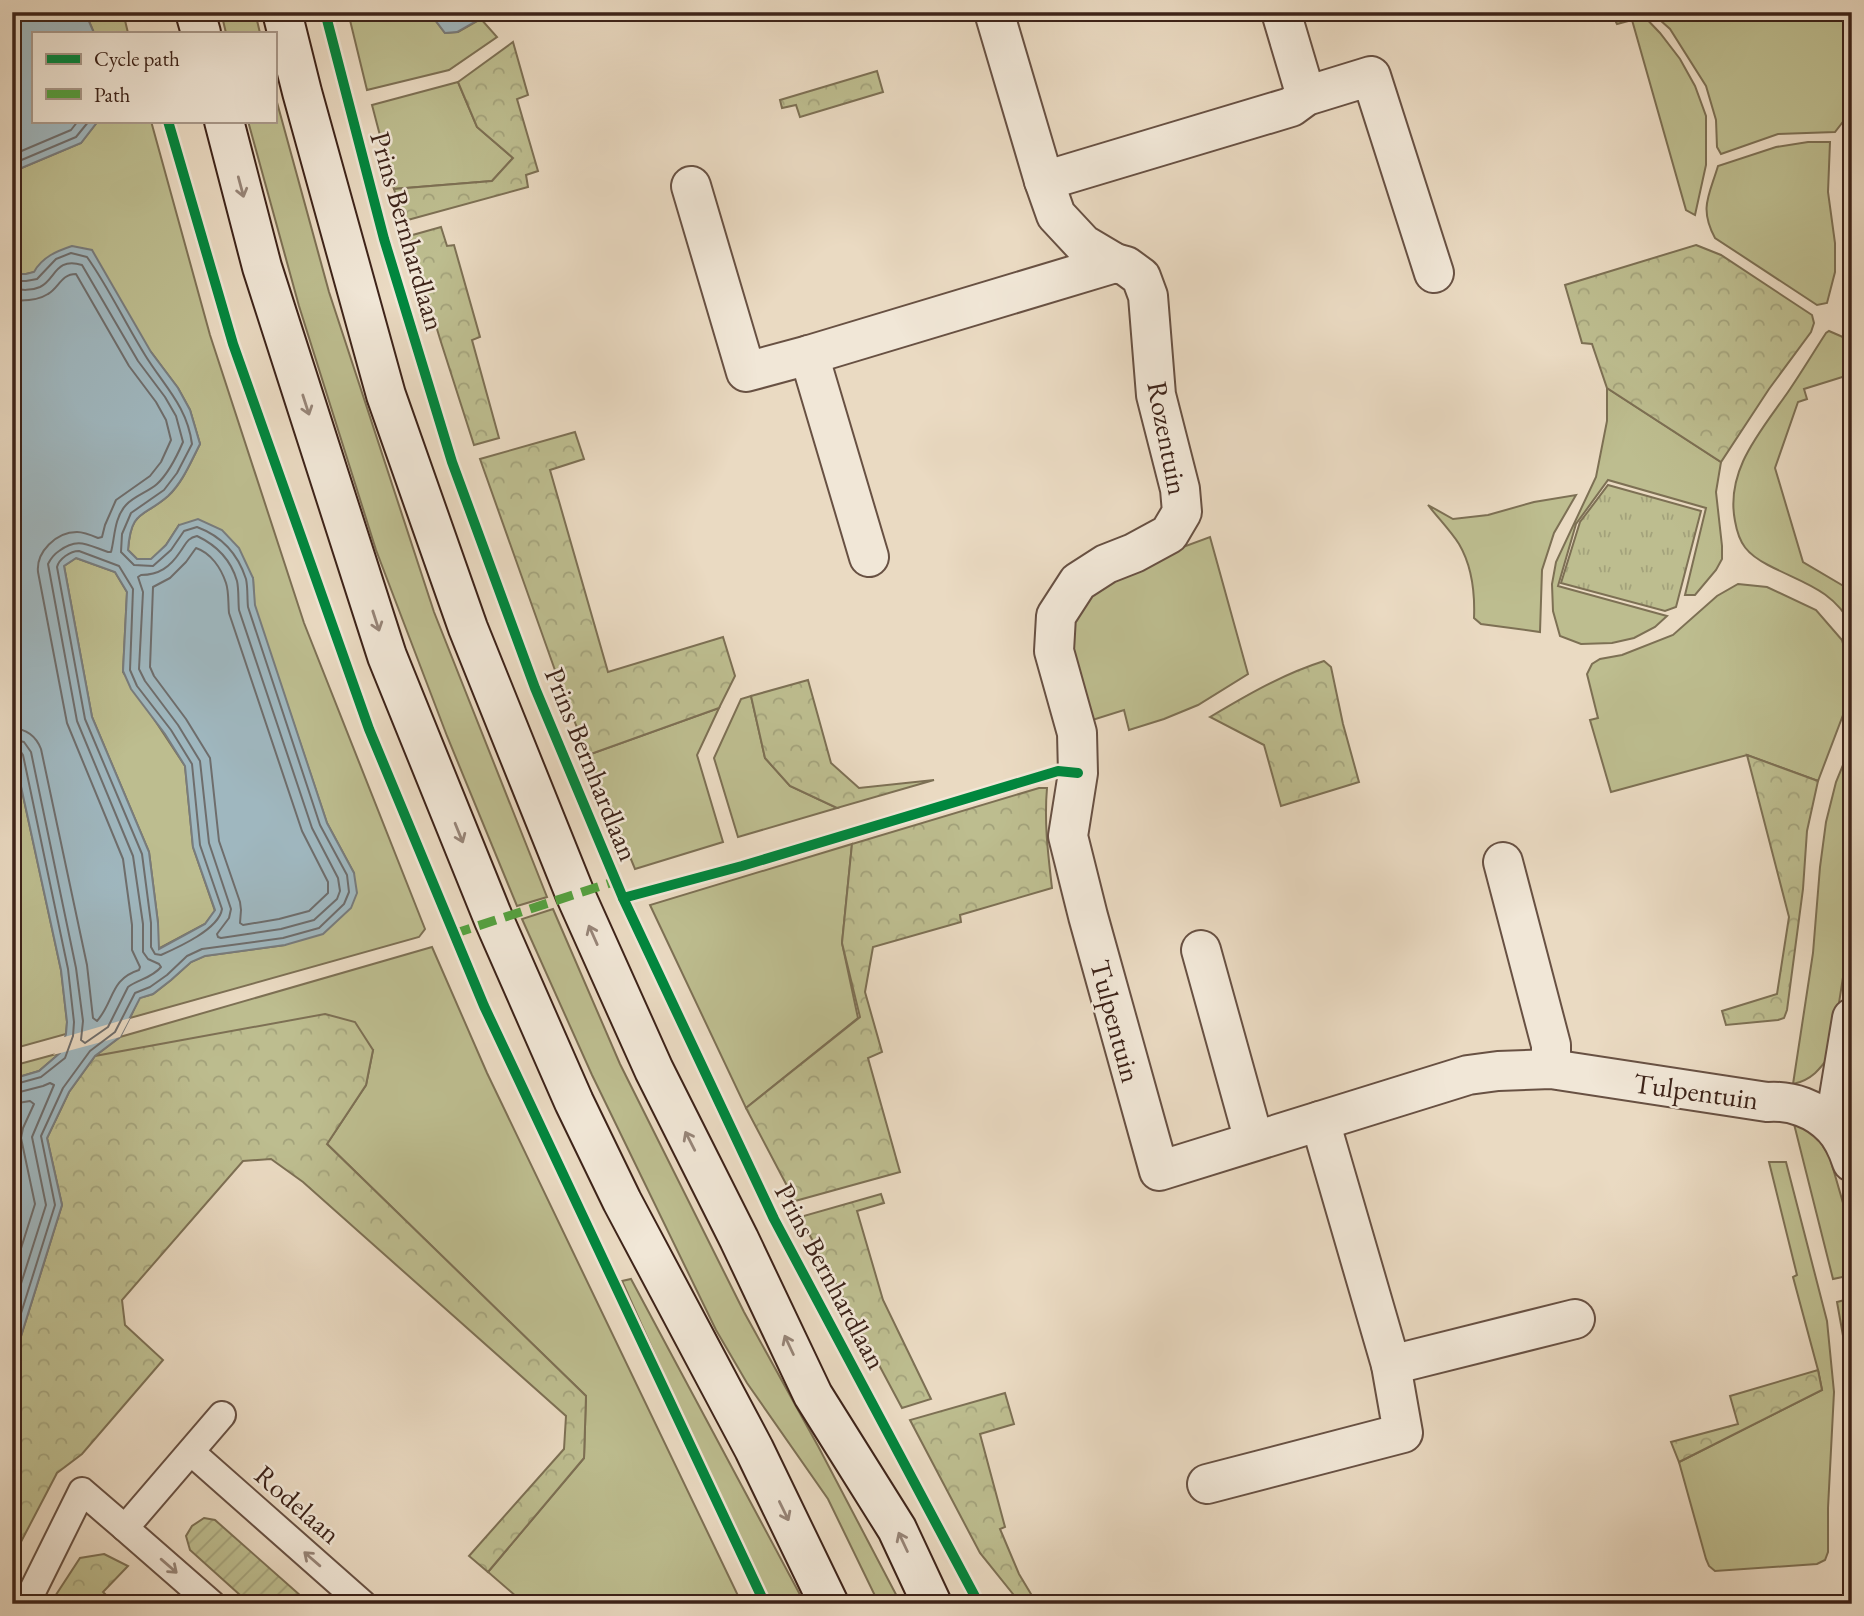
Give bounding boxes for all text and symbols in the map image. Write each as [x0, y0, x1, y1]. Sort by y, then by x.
legend [32, 32, 276, 122]
text: Cycle path [94, 45, 180, 72]
text: Path [94, 81, 131, 108]
street label: Prins Bernhardlaan [362, 127, 454, 335]
one-way arrow [235, 175, 248, 198]
street label: Rozentuin [1139, 378, 1197, 498]
one-way arrow [301, 393, 313, 415]
one-way arrow [371, 610, 383, 632]
street label: Prins Bernhardlaan [537, 662, 647, 866]
one-way arrow [453, 822, 466, 843]
one-way arrow [586, 925, 599, 946]
street label: Tulpentuin [1082, 956, 1150, 1087]
street label: Tulpentuin [1631, 1064, 1761, 1118]
one-way arrow [682, 1131, 696, 1152]
street label: Prins Bernhardlaan [767, 1177, 895, 1375]
one-way arrow [782, 1335, 795, 1356]
street label: Rodelaan [247, 1457, 349, 1551]
one-way arrow [778, 1500, 791, 1521]
one-way arrow [896, 1532, 909, 1553]
one-way arrow [303, 1551, 321, 1567]
one-way arrow [159, 1558, 177, 1574]

